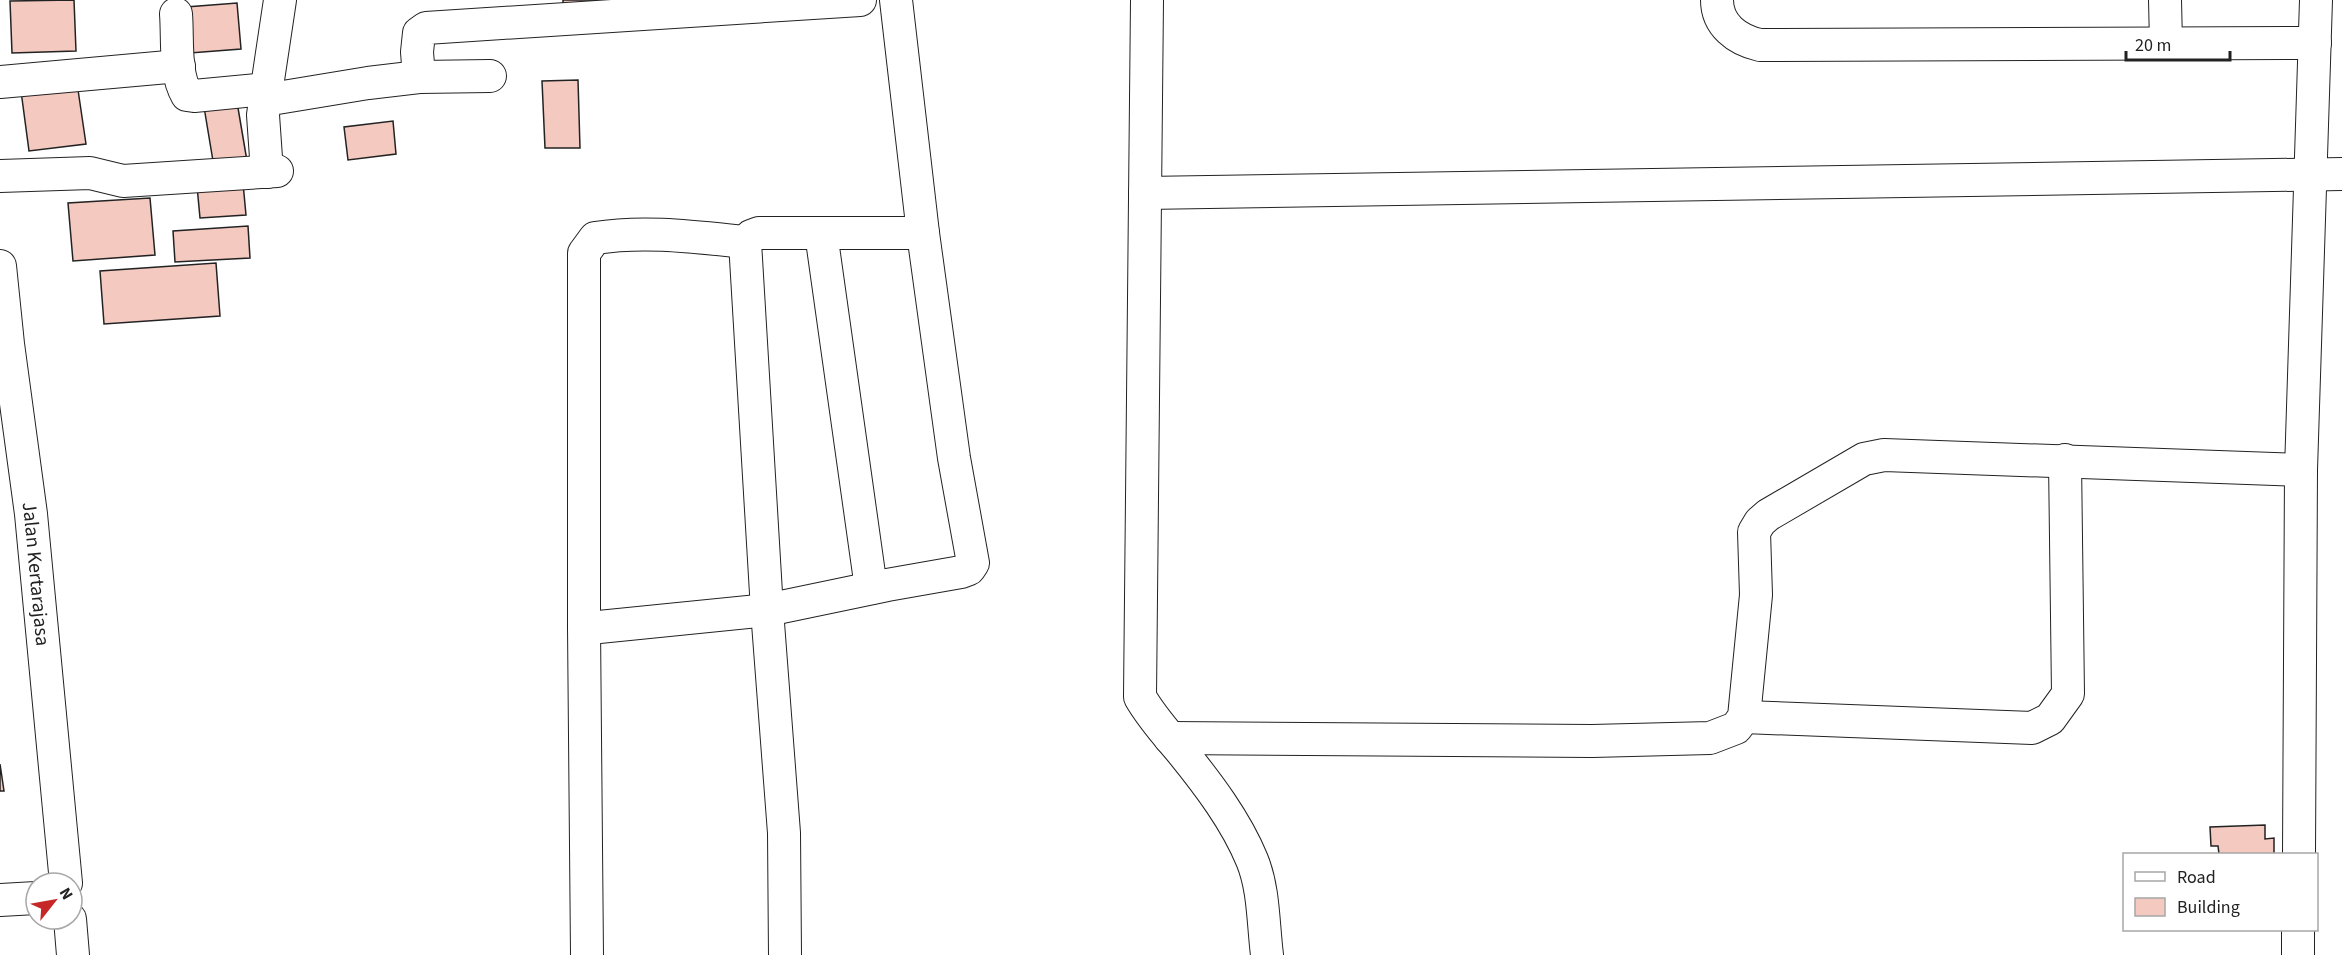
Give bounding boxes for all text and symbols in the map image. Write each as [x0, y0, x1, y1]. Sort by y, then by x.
scale bar [2126, 24, 2230, 62]
text: 20 m [2135, 33, 2171, 58]
street label: Jalan Kertarajasa [14, 500, 56, 647]
legend [2123, 853, 2318, 931]
text: Road [2177, 865, 2216, 890]
north arrow [24, 871, 84, 931]
text: N [54, 884, 78, 904]
text: Building [2177, 895, 2240, 920]

